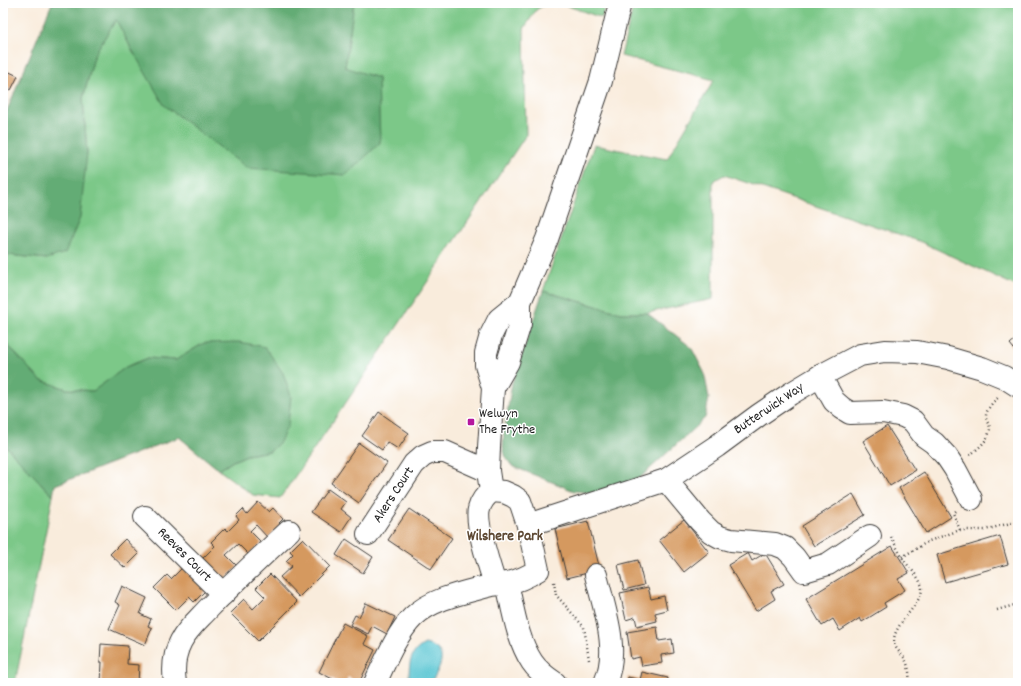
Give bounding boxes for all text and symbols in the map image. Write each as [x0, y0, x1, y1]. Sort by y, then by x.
street label: Butterwick Way [730, 378, 808, 440]
place label: Welwyn The Frythe [479, 404, 535, 440]
marker: Welwyn The Frythe [466, 417, 476, 427]
street label: Akers Court [368, 463, 420, 527]
street label: Reeves Court [152, 523, 216, 587]
district label: Wilshere Park [467, 526, 543, 548]

